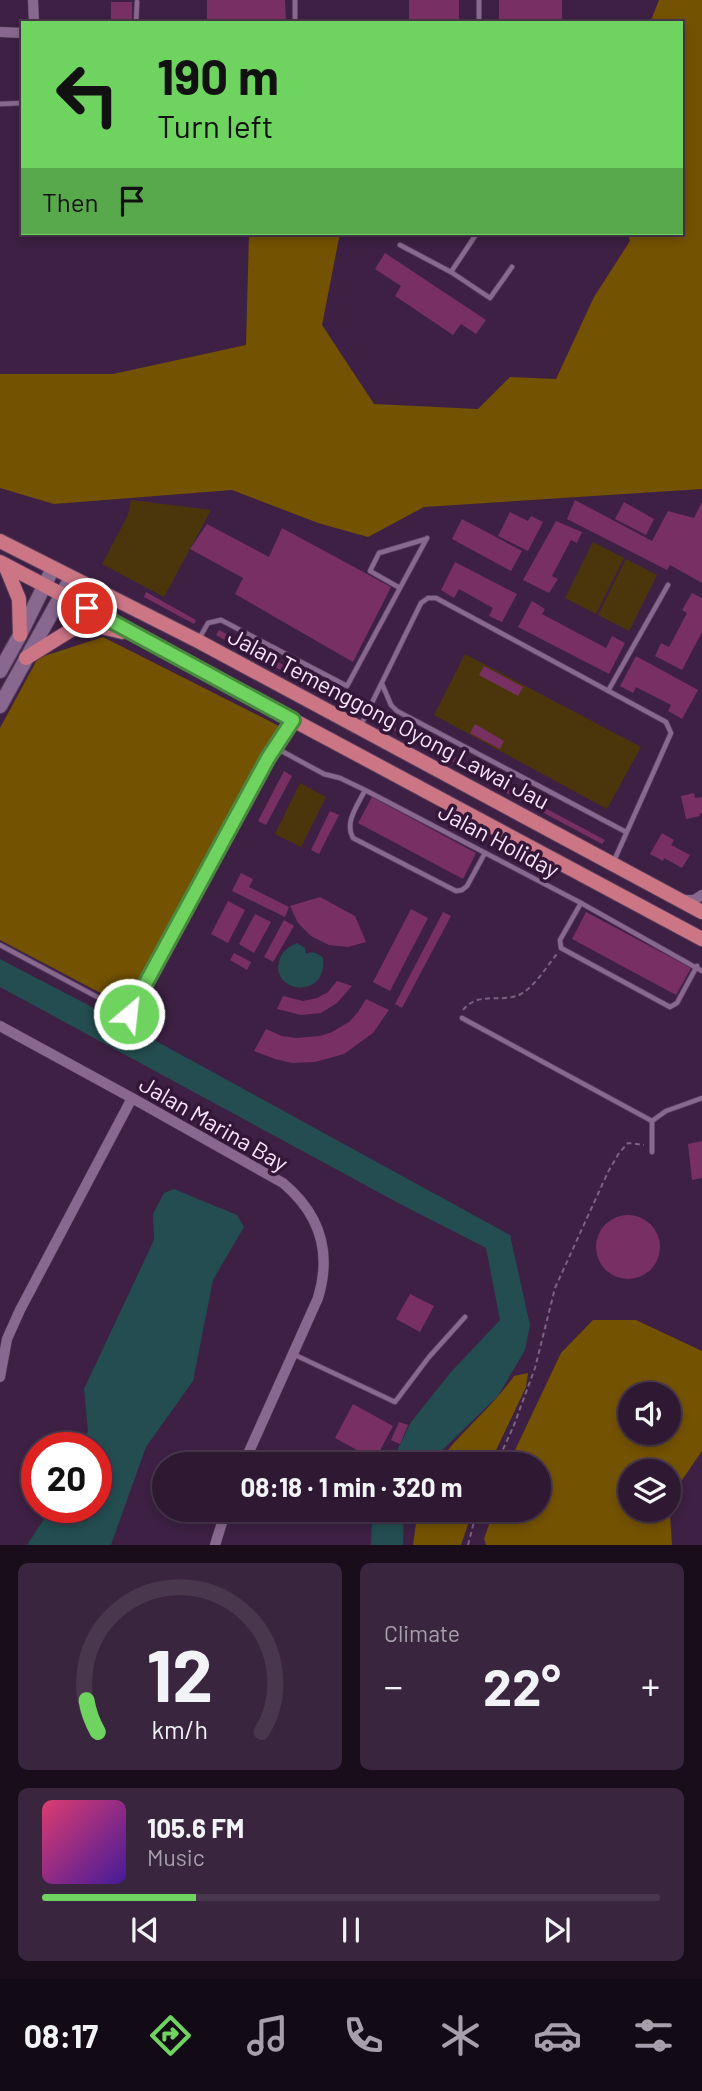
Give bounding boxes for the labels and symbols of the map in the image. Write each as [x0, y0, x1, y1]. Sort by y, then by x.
pin [57, 578, 117, 638]
street label: Jalan Temenggong Oyong Lawai Jau [224, 621, 554, 815]
street label: Jalan Holiday [434, 797, 564, 884]
position arrow [92, 977, 166, 1051]
street label: Jalan Marina Bay [135, 1069, 294, 1177]
speed limit sign: 20 [21, 1432, 112, 1523]

